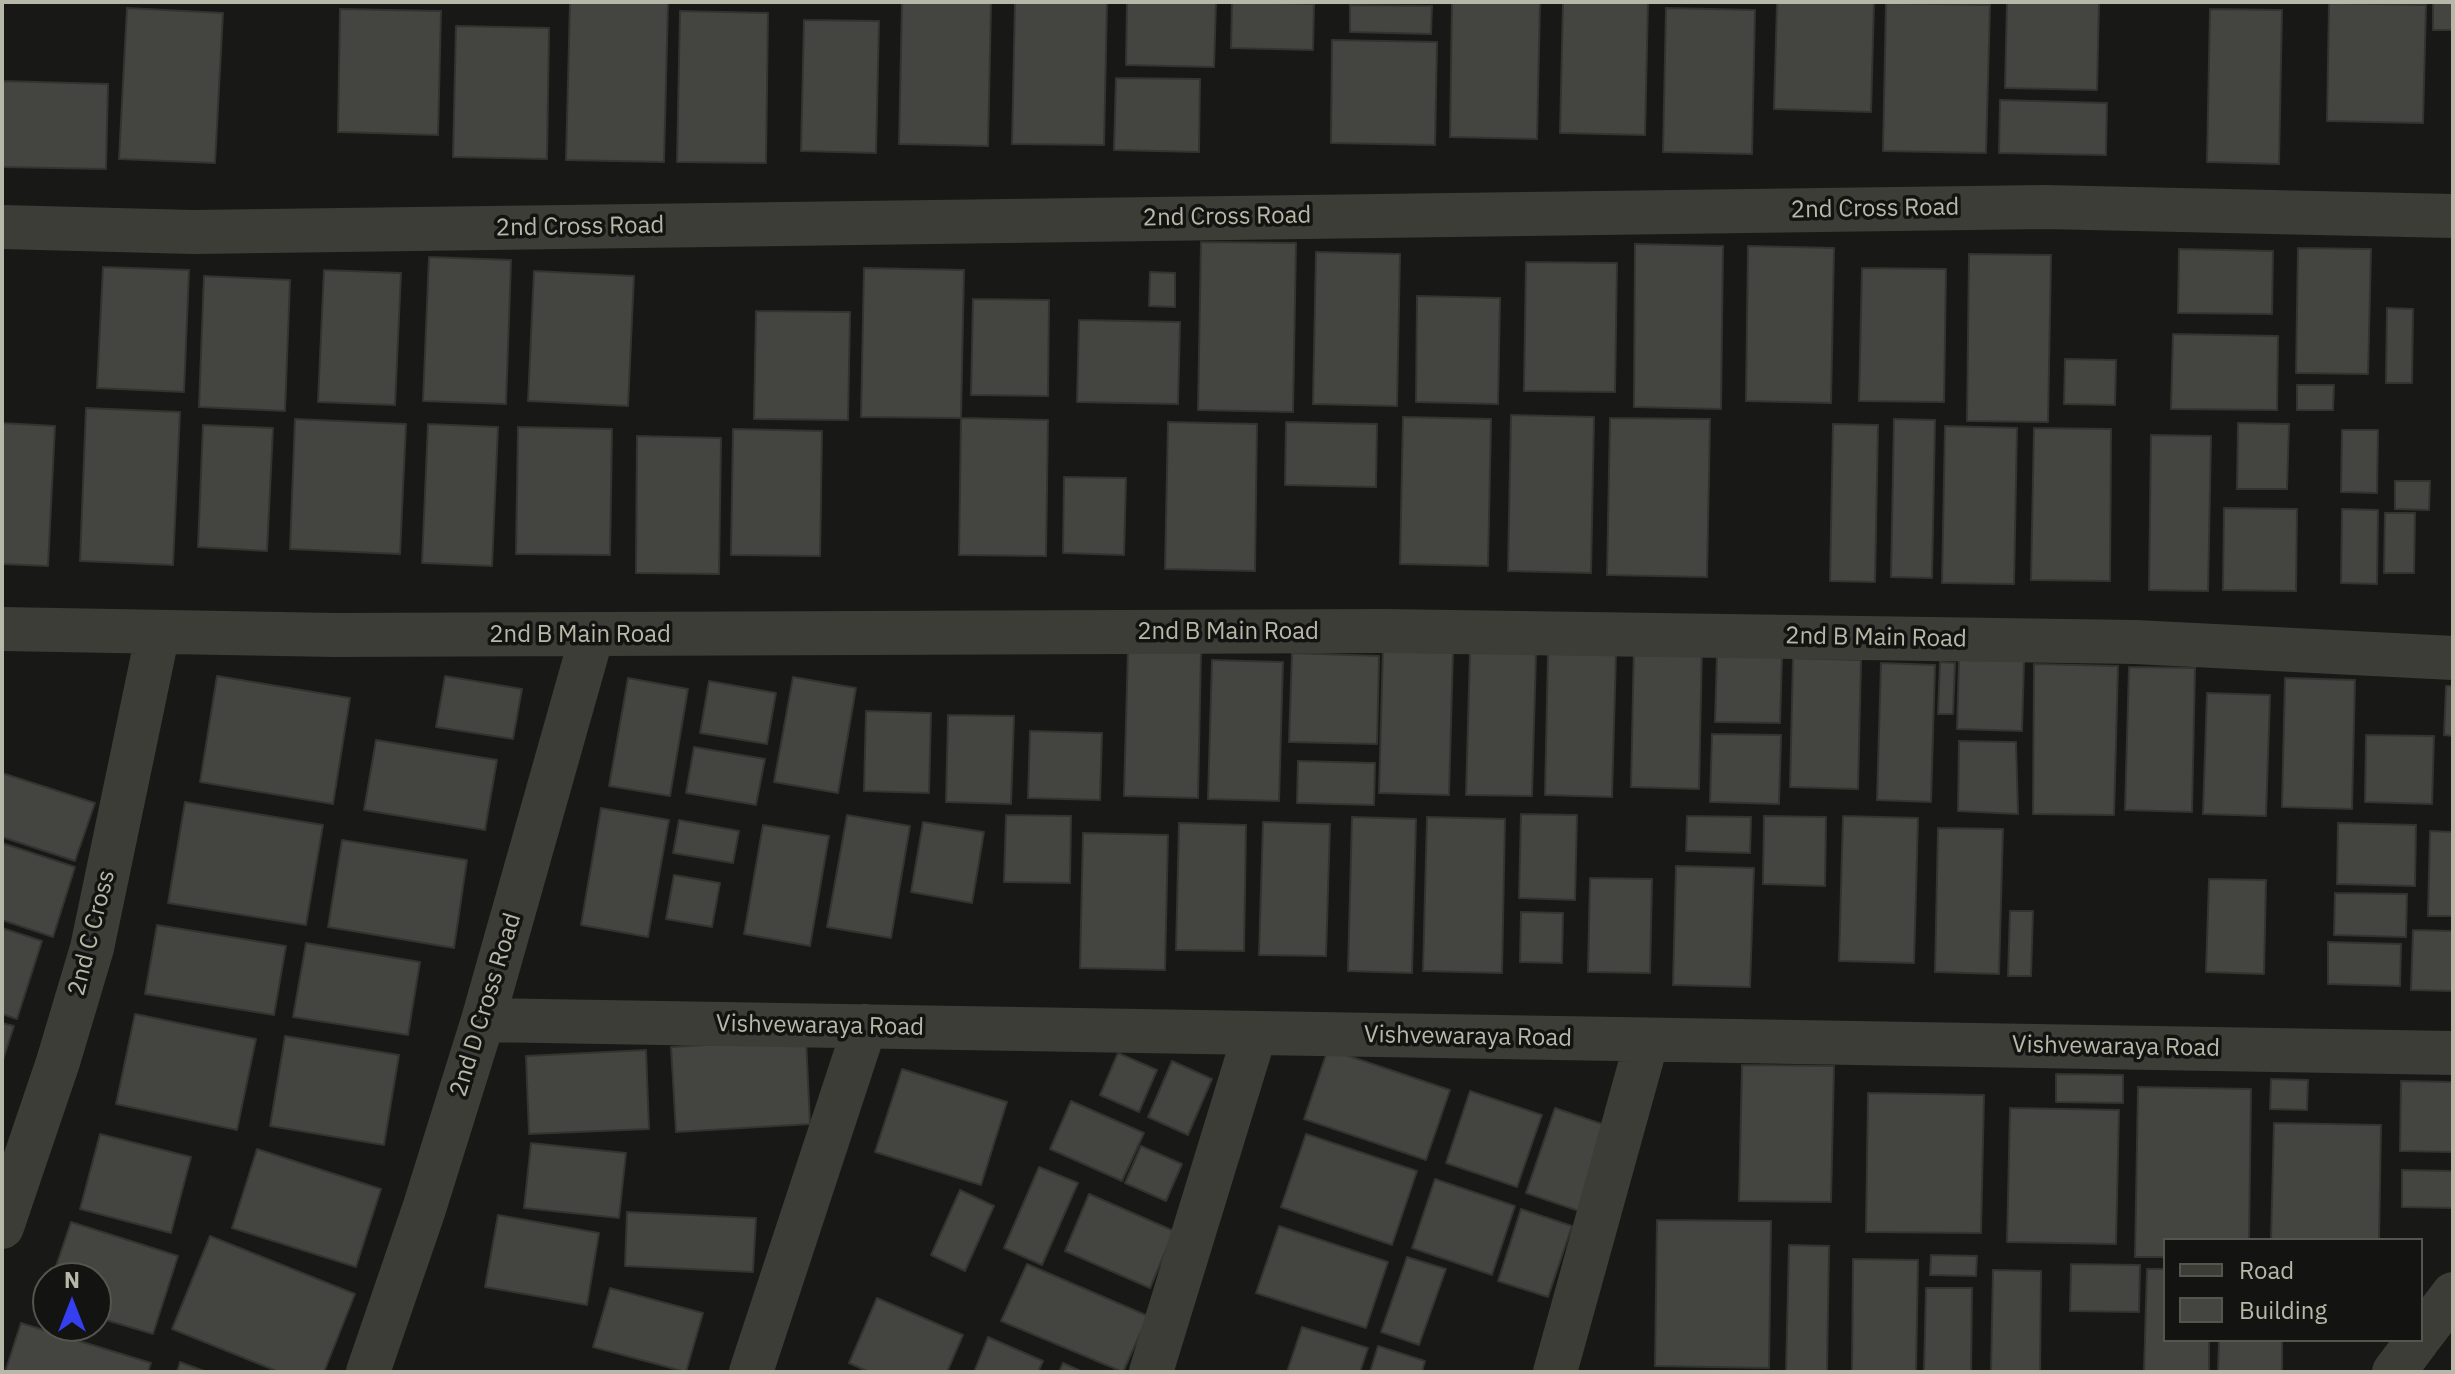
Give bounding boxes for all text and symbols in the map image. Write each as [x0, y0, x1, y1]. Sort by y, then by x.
street label: 2nd Cross Road [1790, 193, 1960, 225]
street label: 2nd Cross Road [1142, 201, 1312, 233]
street label: 2nd Cross Road [495, 211, 665, 243]
street label: 2nd B Main Road [1137, 618, 1319, 646]
street label: 2nd B Main Road [489, 621, 671, 649]
street label: 2nd B Main Road [1785, 622, 1967, 654]
street label: 2nd C Cross [62, 867, 122, 999]
street label: 2nd D Cross Road [444, 910, 528, 1100]
street label: Vishvewaraya Road [716, 1010, 924, 1042]
street label: Vishvewaraya Road [1364, 1021, 1572, 1053]
street label: Vishvewaraya Road [2012, 1031, 2220, 1063]
legend [2163, 1238, 2423, 1342]
text: Road [2239, 1254, 2294, 1286]
north arrow [32, 1262, 112, 1342]
text: N [64, 1265, 80, 1294]
text: Building [2239, 1294, 2327, 1326]

